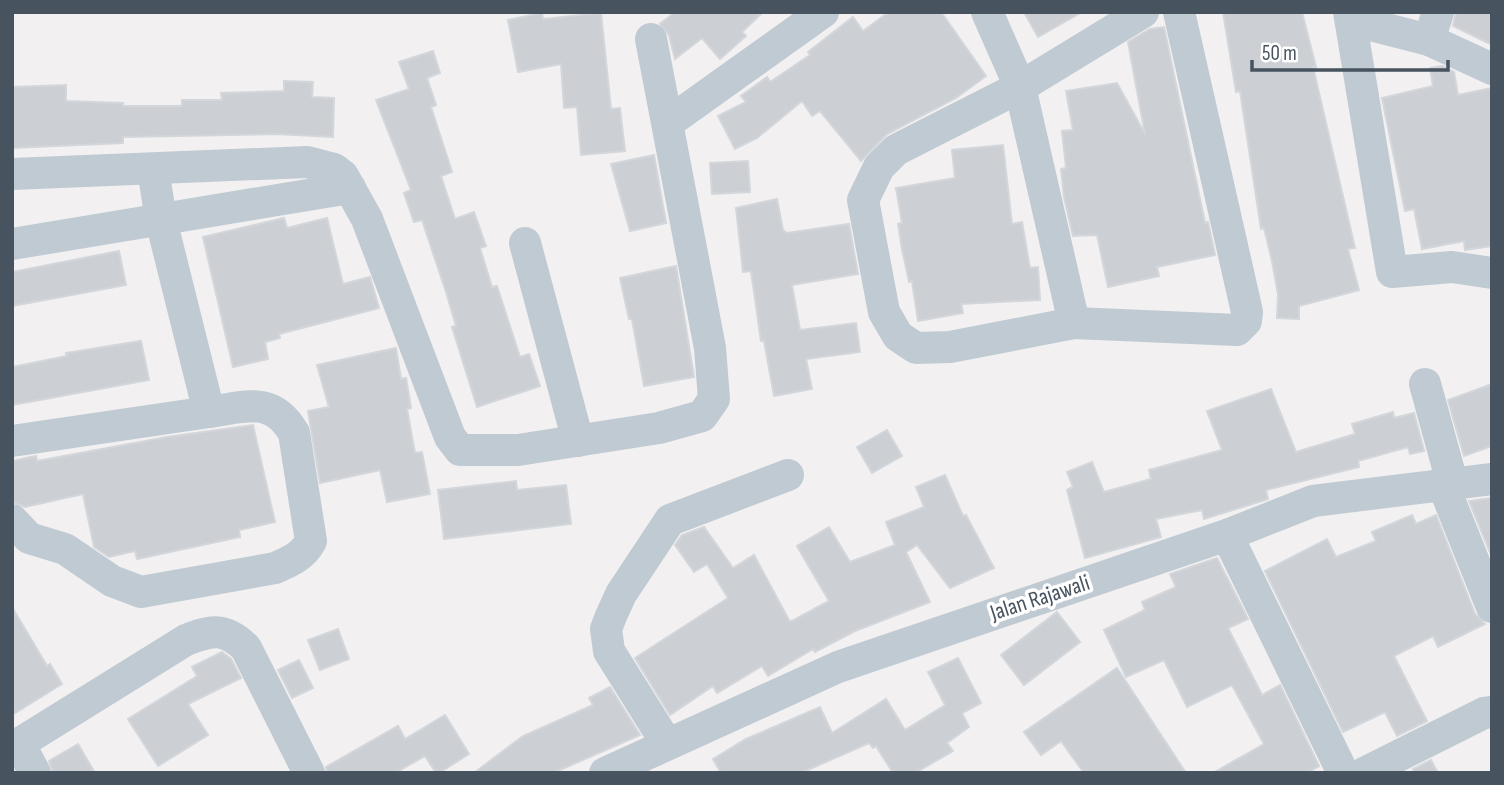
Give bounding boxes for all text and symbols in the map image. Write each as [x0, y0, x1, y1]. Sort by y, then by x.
scale bar [1252, 28, 1448, 72]
text: 50 m [1262, 41, 1297, 66]
street label: Jalan Rajawali [986, 569, 1093, 627]

